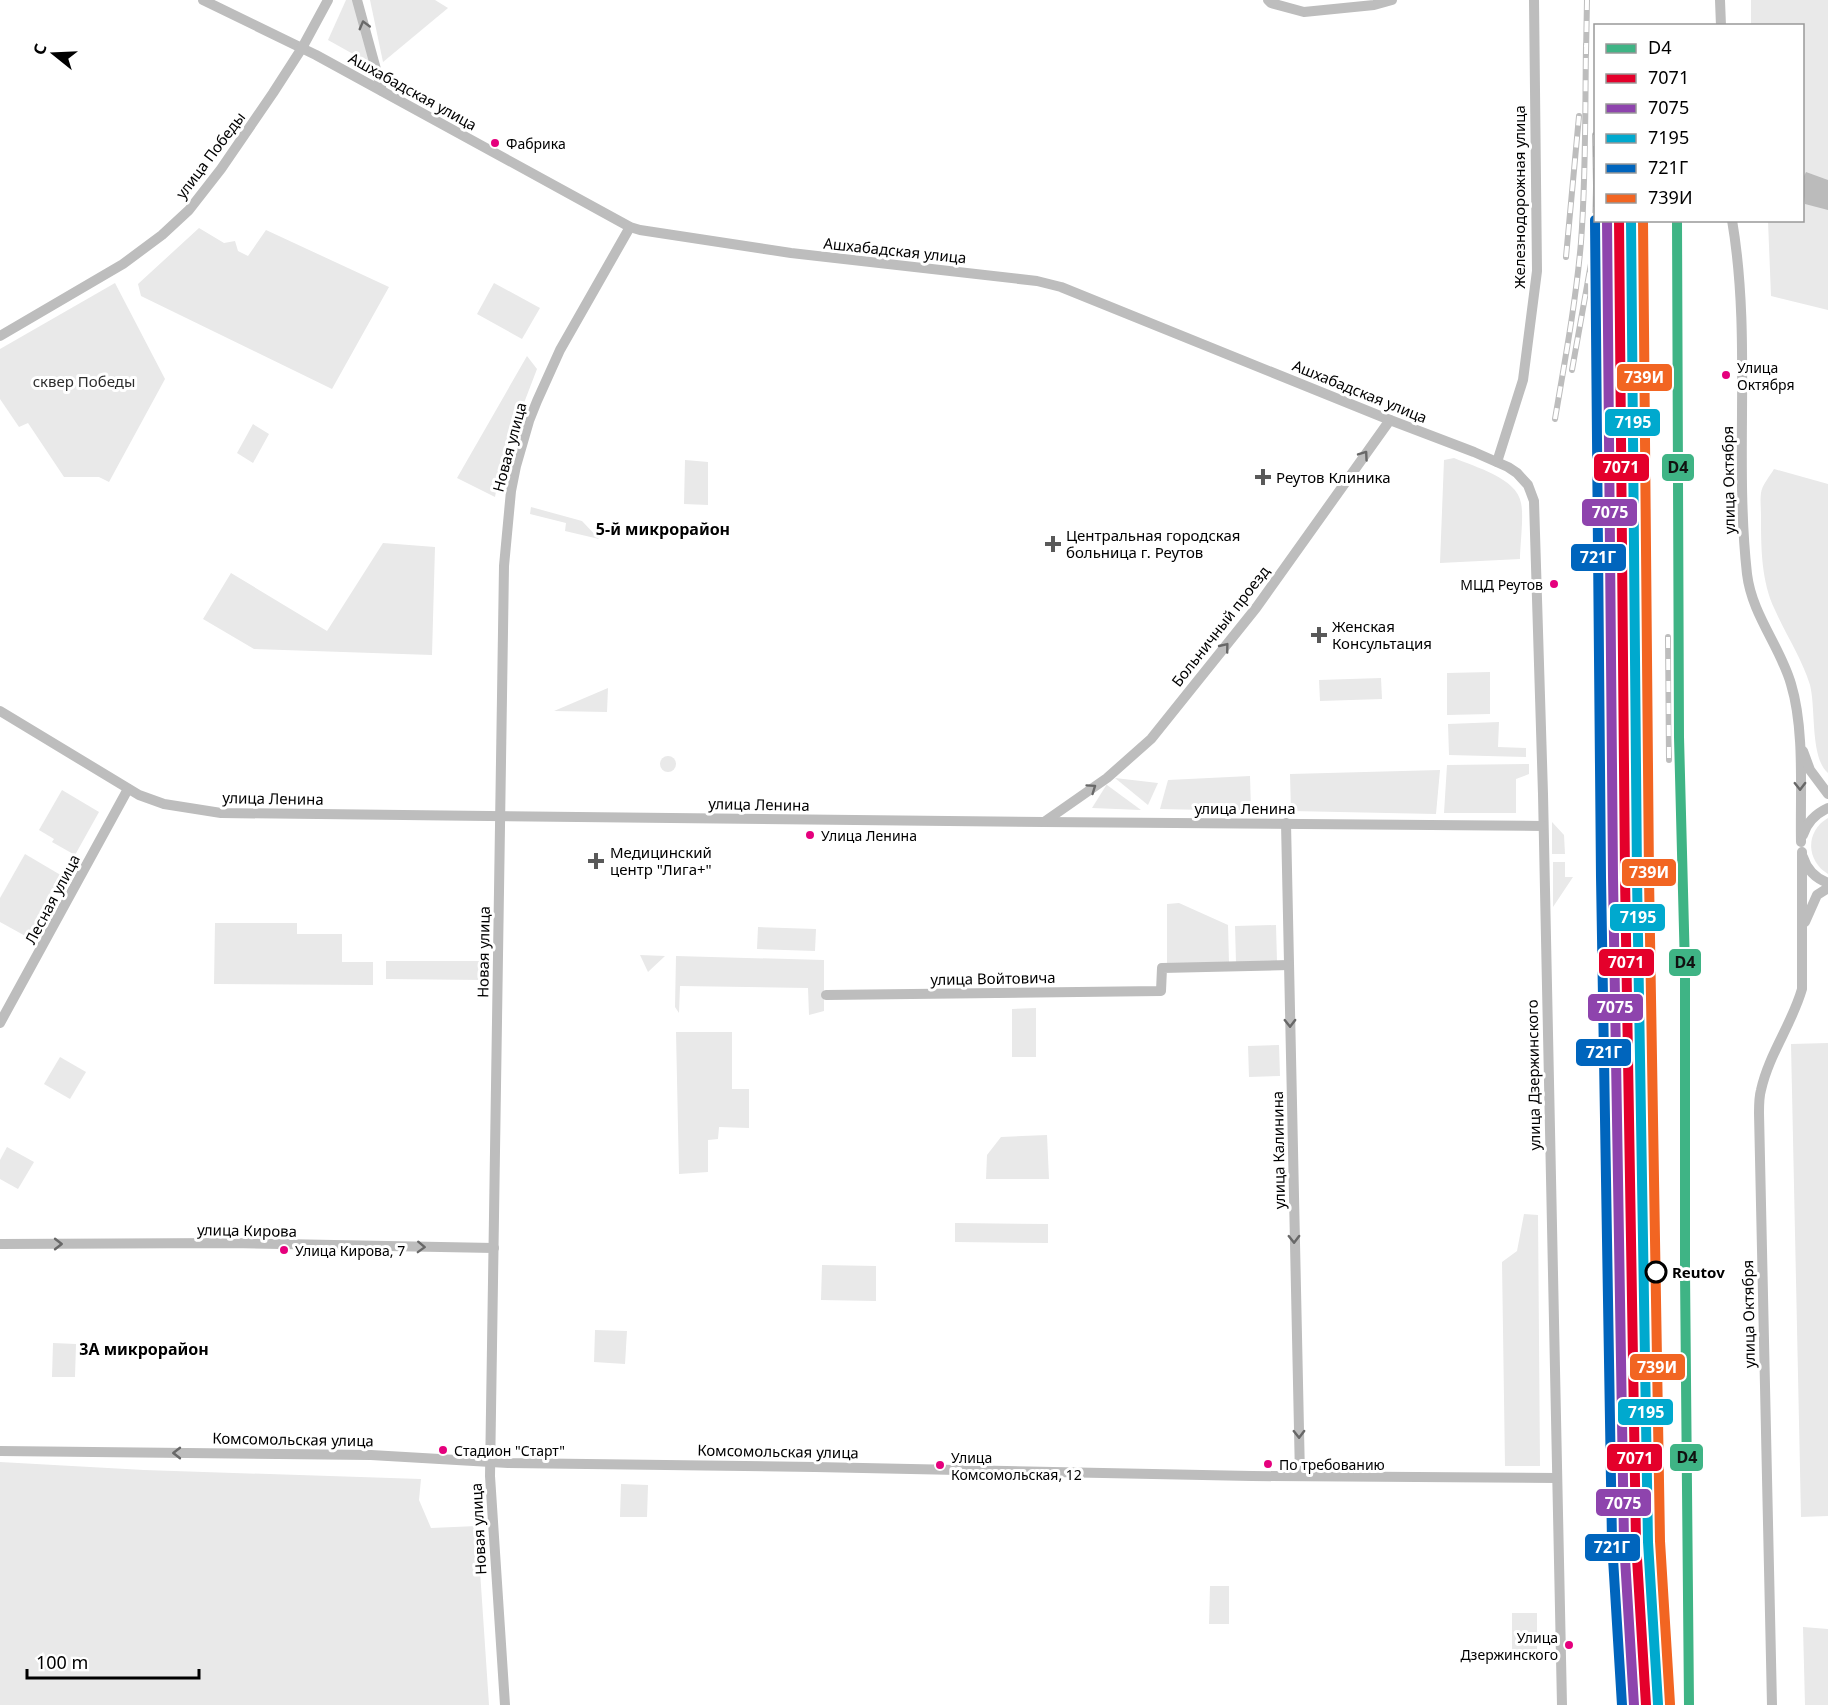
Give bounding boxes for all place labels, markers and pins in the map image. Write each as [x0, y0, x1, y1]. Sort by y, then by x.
place label: Фабрика [506, 134, 566, 153]
marker: Фабрика [489, 137, 501, 149]
place label: Улица Октября [1737, 358, 1794, 394]
marker: Улица Октября [1720, 369, 1732, 381]
place label: Реутов Клиника [1276, 467, 1391, 487]
marker: Реутов Клиника [1254, 468, 1272, 486]
place label: Центральная городская больница г. Реутов [1066, 525, 1240, 562]
marker: Центральная городская больница г. Реутов [1044, 535, 1062, 553]
place label: МЦД Реутов [1460, 575, 1543, 594]
marker: МЦД Реутов [1548, 578, 1560, 590]
place label: Женская Консультация [1332, 616, 1432, 653]
marker: Женская Консультация [1310, 626, 1328, 644]
place label: Улица Ленина [821, 826, 917, 845]
marker: Улица Ленина [804, 829, 816, 841]
place label: Медицинский центр "Лига+" [610, 842, 712, 879]
marker: Медицинский центр "Лига+" [587, 852, 605, 870]
place label: Улица Кирова, 7 [295, 1241, 405, 1260]
marker: Улица Кирова, 7 [278, 1244, 290, 1256]
marker: Reutov [1645, 1261, 1667, 1283]
place label: Reutov [1672, 1262, 1725, 1282]
place label: Стадион "Старт" [454, 1441, 565, 1460]
marker: Стадион "Старт" [437, 1444, 449, 1456]
place label: Улица Комсомольская, 12 [951, 1448, 1082, 1484]
place label: По требованию [1279, 1455, 1385, 1474]
marker: По требованию [1262, 1458, 1274, 1470]
marker: Улица Комсомольская, 12 [934, 1459, 946, 1471]
place label: Улица Дзержинского [1460, 1628, 1558, 1664]
marker: Улица Дзержинского [1563, 1639, 1575, 1651]

